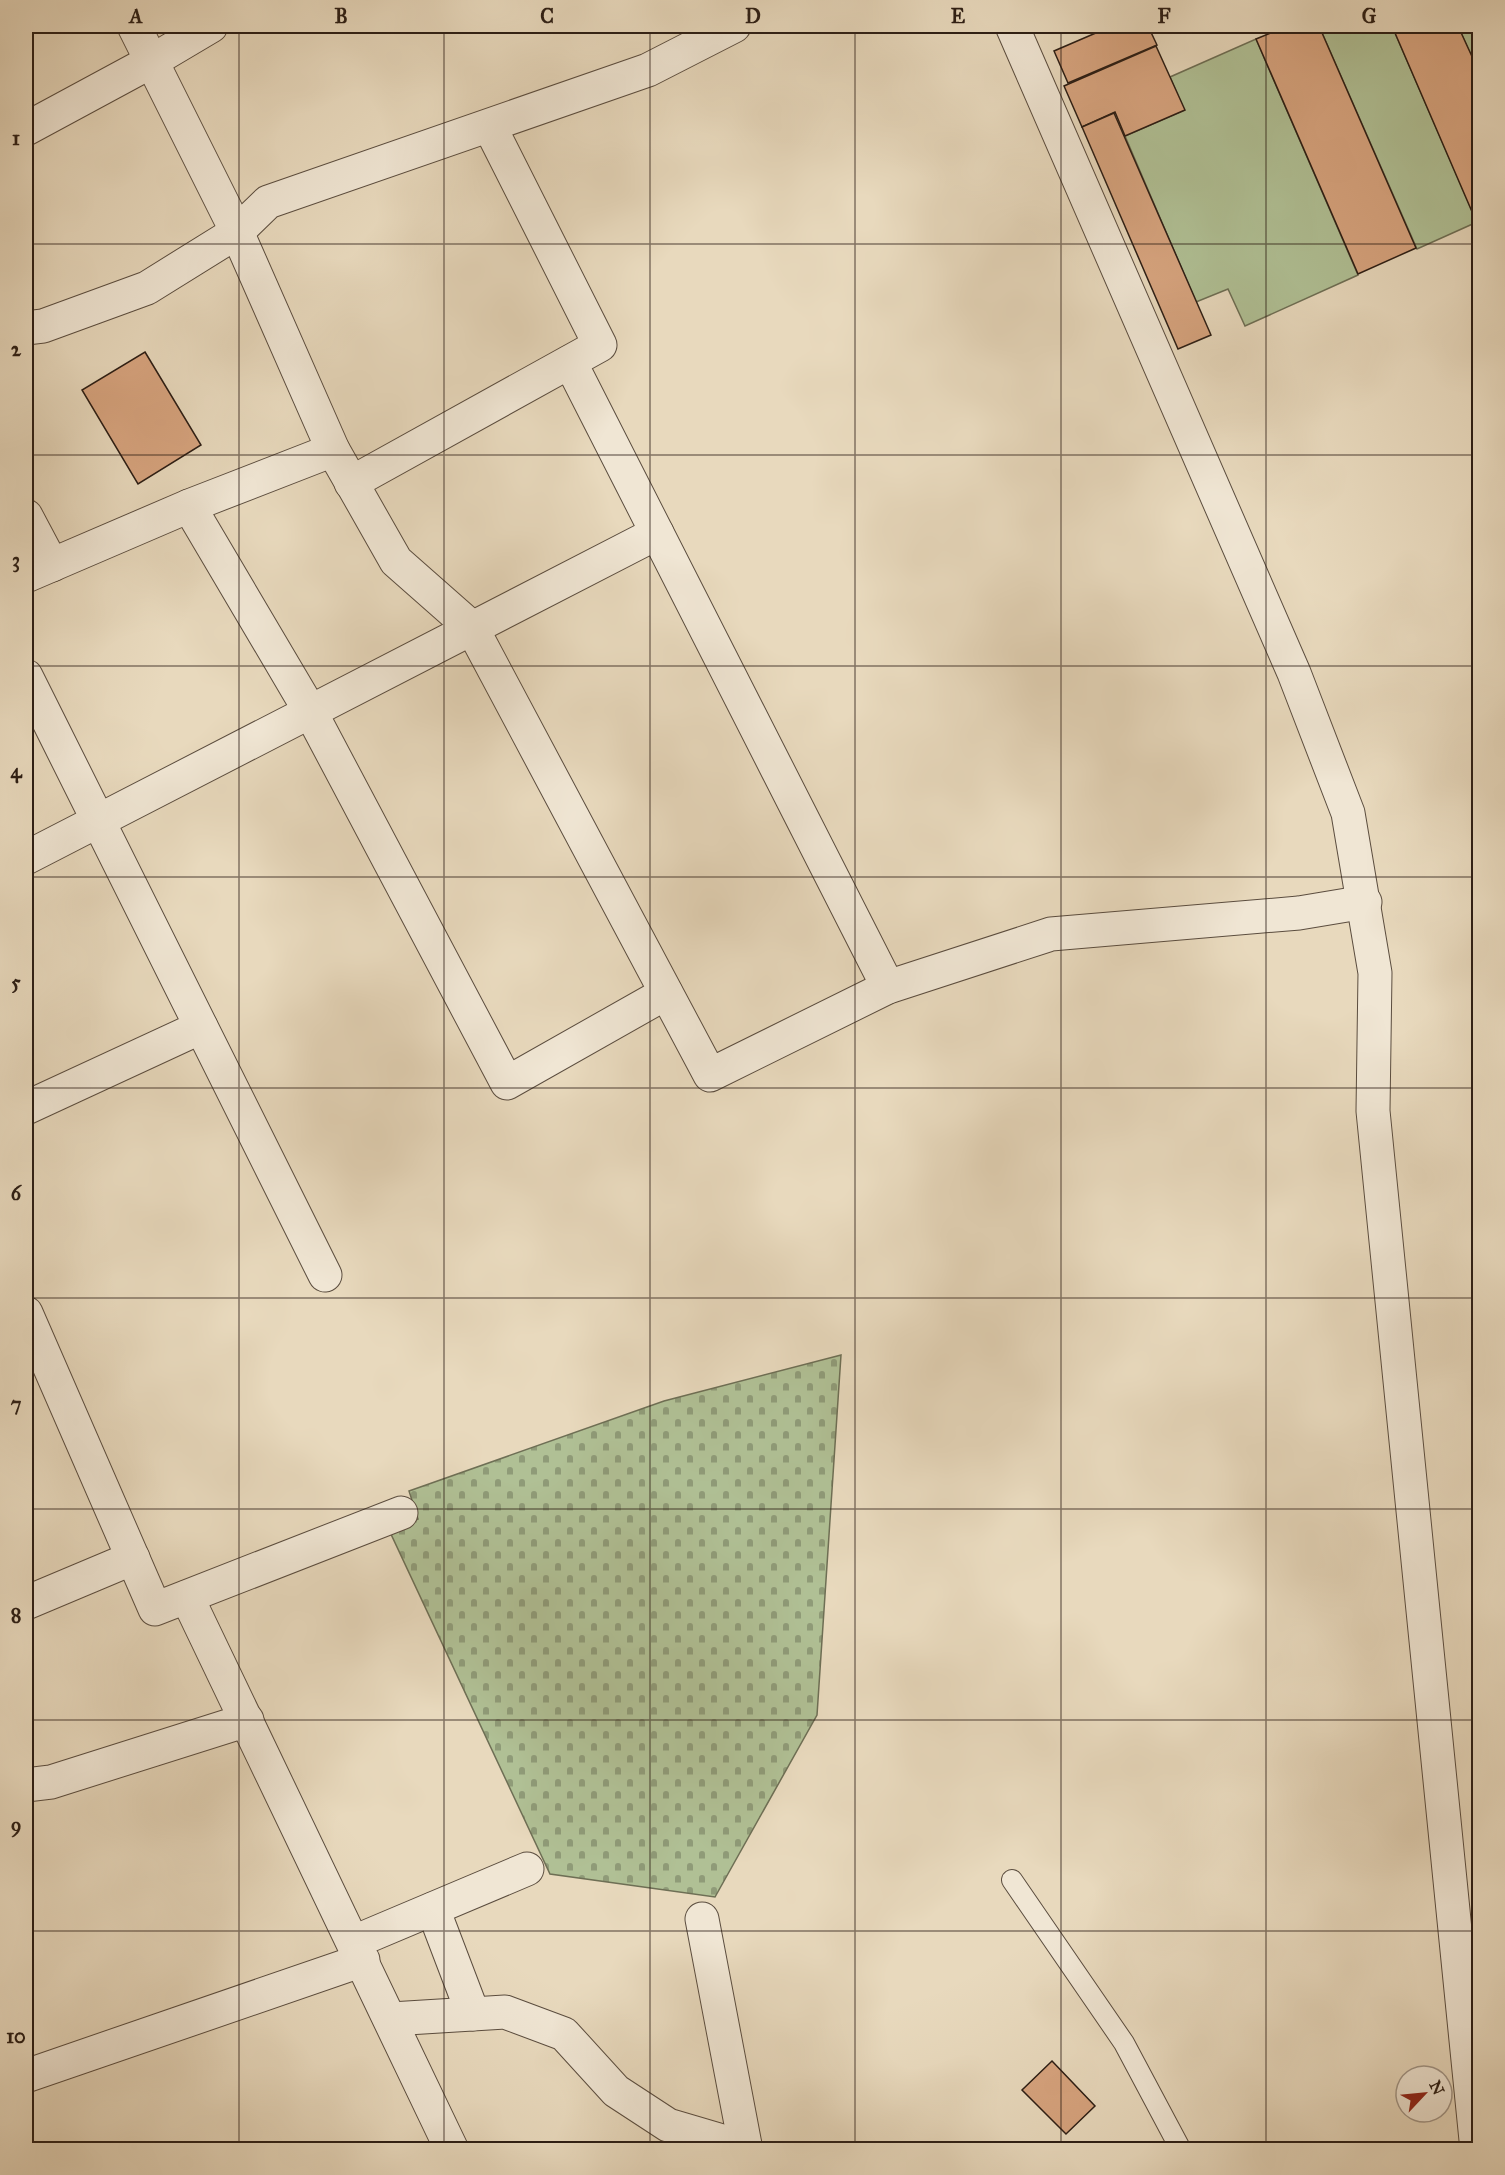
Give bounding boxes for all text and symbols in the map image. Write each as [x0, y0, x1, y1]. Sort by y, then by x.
text: A [127, 4, 143, 28]
text: B [334, 4, 348, 28]
text: C [540, 4, 554, 28]
text: D [745, 4, 761, 28]
text: E [951, 4, 966, 28]
text: F [1157, 4, 1171, 28]
text: G [1362, 4, 1377, 28]
text: 1 [12, 126, 20, 150]
text: 2 [11, 337, 22, 361]
text: 3 [12, 548, 20, 573]
text: 4 [10, 759, 22, 784]
text: 5 [11, 970, 21, 994]
text: 6 [11, 1181, 23, 1205]
text: 7 [11, 1392, 22, 1416]
text: 8 [11, 1603, 21, 1627]
text: 9 [11, 1813, 21, 1838]
text: 10 [6, 2024, 26, 2048]
north arrow [1394, 2064, 1454, 2124]
text: N [1426, 2077, 1449, 2098]

